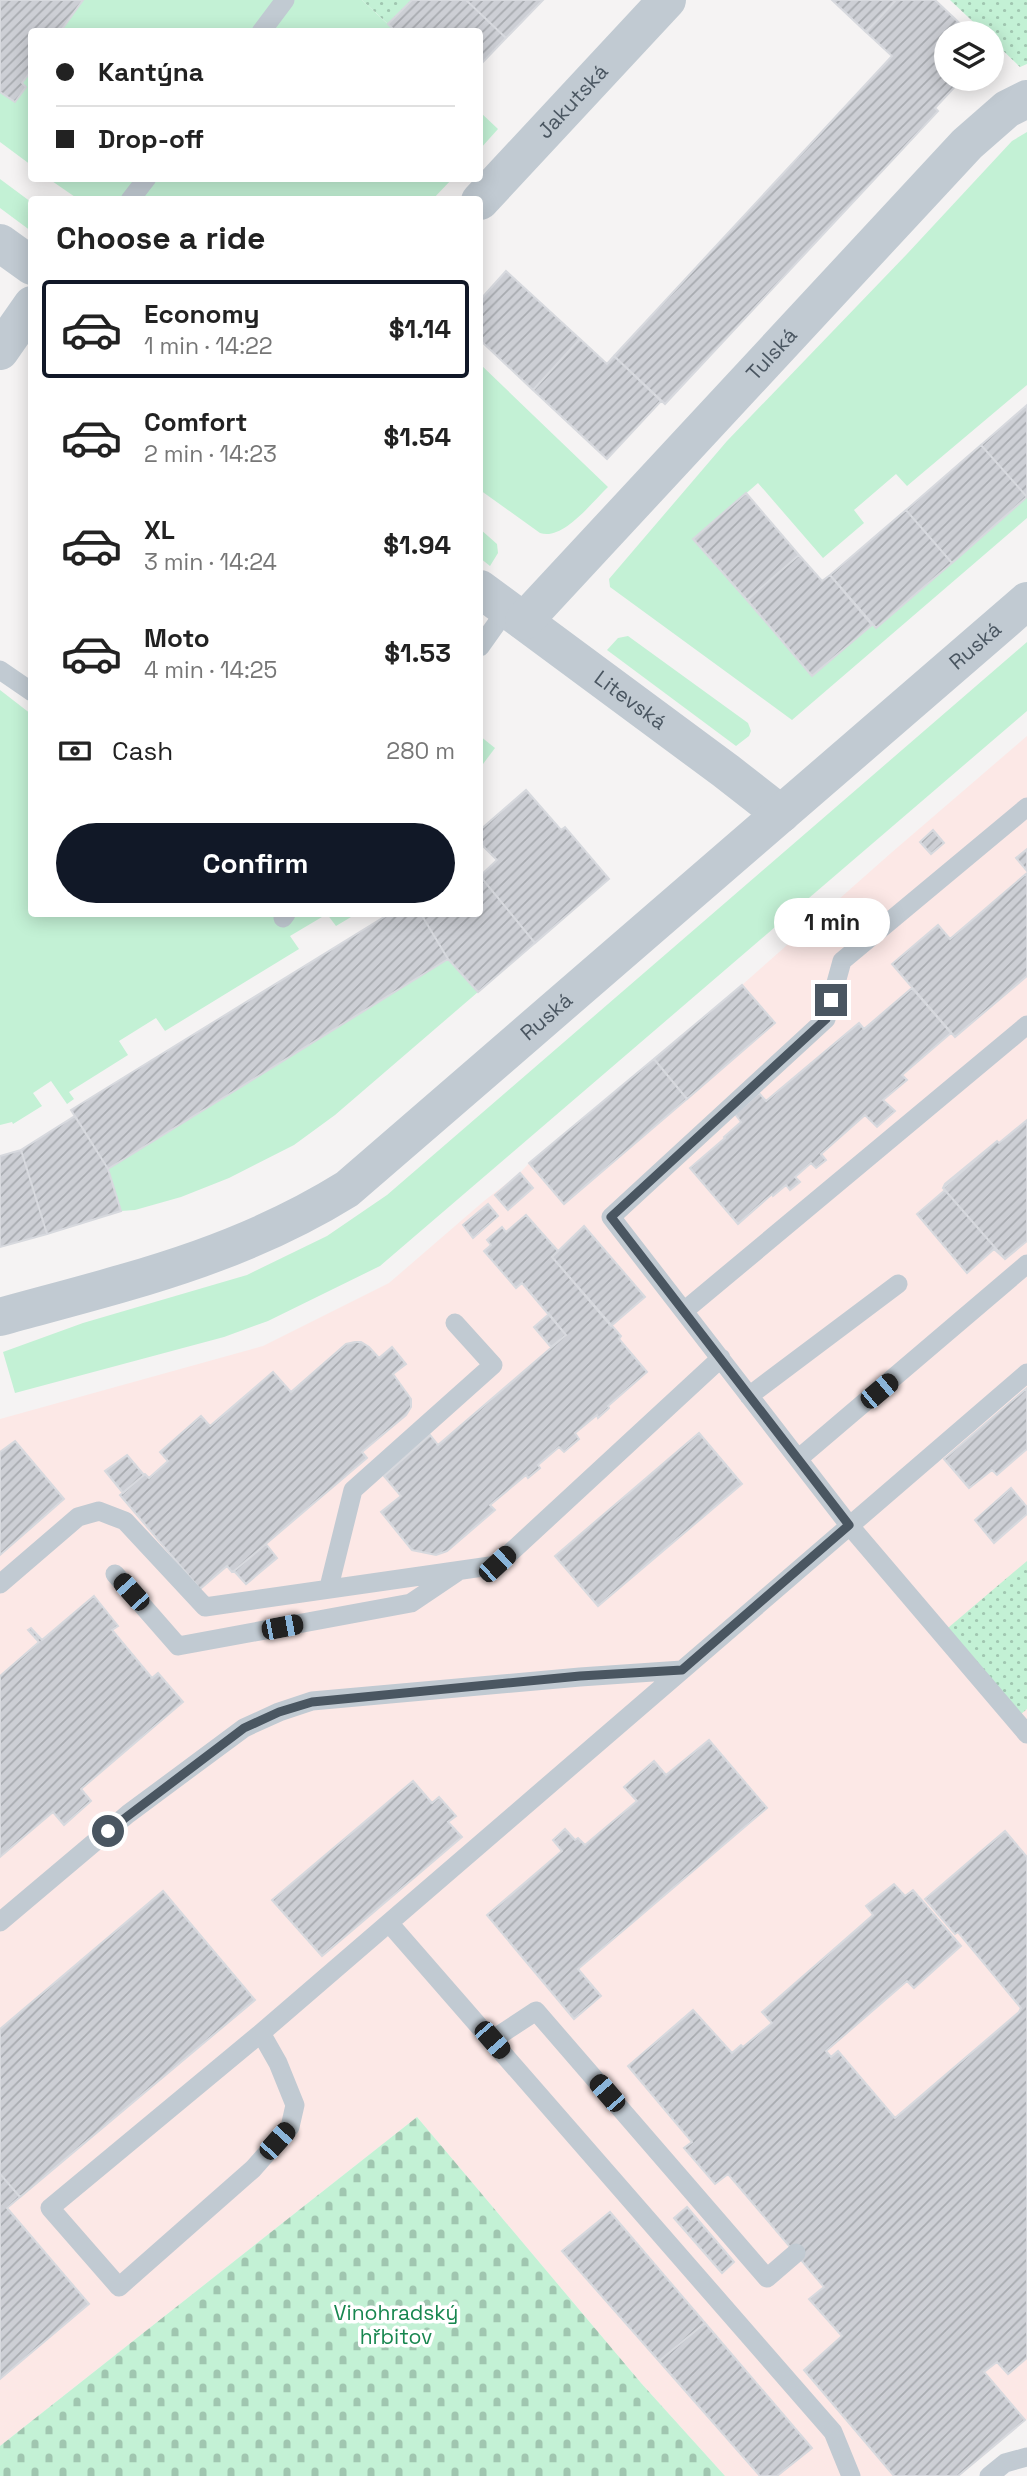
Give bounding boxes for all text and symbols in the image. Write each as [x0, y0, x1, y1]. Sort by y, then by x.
map controls [934, 21, 1004, 91]
button: layers [934, 21, 1004, 91]
text: Kantýna [98, 55, 204, 89]
street label: Jakutská [531, 58, 614, 144]
text: Drop-off [98, 122, 204, 156]
text: Choose a ride [56, 218, 266, 258]
text: Economy [144, 297, 260, 331]
icon: car [60, 298, 123, 361]
text: $1.14 [389, 312, 451, 346]
street label: Tulská [740, 322, 803, 386]
text: 1 min · 14:22 [144, 331, 273, 361]
text: Comfort [144, 405, 247, 439]
icon: car [60, 406, 123, 469]
text: $1.54 [384, 420, 451, 454]
text: 2 min · 14:23 [144, 439, 277, 469]
text: XL [144, 513, 175, 547]
icon: car [60, 514, 123, 577]
text: $1.94 [383, 528, 451, 562]
text: 3 min · 14:24 [144, 547, 277, 577]
street label: Ruská [943, 615, 1007, 675]
text: Moto [144, 621, 210, 655]
icon: car [60, 622, 123, 685]
text: $1.53 [384, 636, 451, 670]
text: 4 min · 14:25 [144, 655, 277, 685]
street label: Litevská [589, 664, 672, 735]
icon: cash [56, 732, 94, 770]
text: Cash [112, 734, 173, 768]
text: 280 m [386, 736, 455, 766]
button: Confirm [56, 823, 455, 903]
callout: 1 min [773, 898, 889, 948]
text: 1 min [804, 907, 860, 937]
route end [815, 984, 847, 1016]
street label: Ruská [514, 986, 578, 1046]
car [857, 1369, 902, 1413]
car [475, 1542, 520, 1586]
car [110, 1569, 153, 1615]
car [260, 1613, 305, 1641]
route start [92, 1815, 124, 1847]
car [471, 2017, 514, 2063]
car [586, 2070, 629, 2116]
car [256, 2118, 299, 2164]
park label: Vinohradský hřbitov [334, 2299, 458, 2350]

